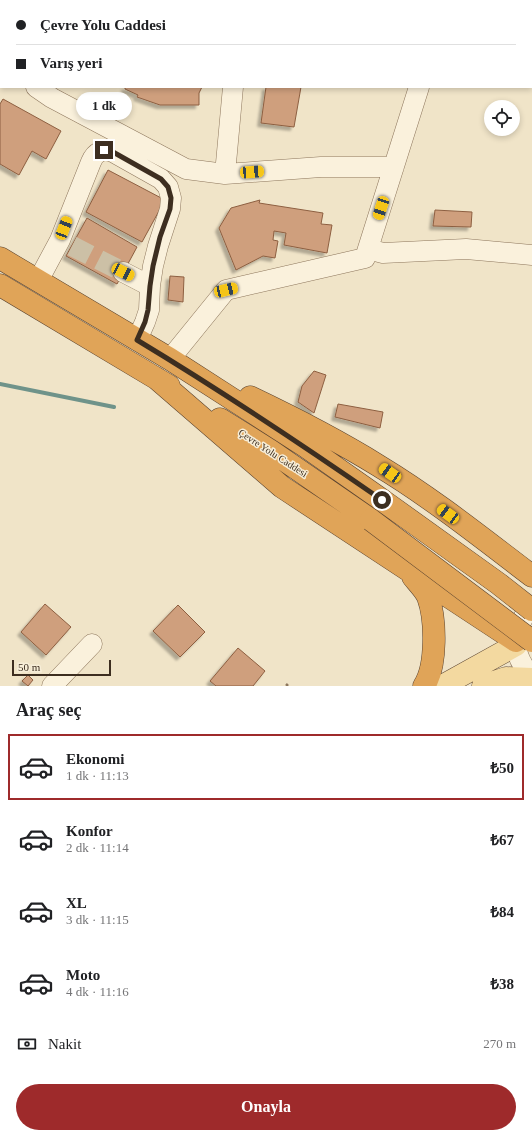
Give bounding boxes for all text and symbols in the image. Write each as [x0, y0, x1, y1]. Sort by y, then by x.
text: Çevre Yolu Caddesi [40, 17, 166, 33]
text: Varış yeri [40, 55, 102, 71]
callout: 1 dk [76, 92, 132, 120]
text: 1 dk [92, 98, 116, 113]
map controls [484, 100, 520, 136]
button: locate [484, 100, 520, 136]
route end [95, 141, 113, 159]
car [240, 165, 264, 179]
car [372, 195, 390, 221]
car [54, 215, 74, 241]
car [110, 261, 136, 283]
car [213, 281, 239, 299]
street label: Çevre Yolu Caddesi [237, 427, 310, 479]
car [377, 461, 403, 485]
route start [373, 491, 391, 509]
car [435, 502, 461, 526]
scale bar [12, 658, 111, 677]
text: 50 m [18, 661, 40, 673]
text: Araç seç [16, 700, 81, 720]
icon: car [18, 749, 54, 785]
text: Ekonomi [66, 751, 124, 767]
text: ₺50 [490, 760, 514, 776]
text: 1 dk · 11:13 [66, 768, 129, 783]
icon: car [18, 821, 54, 857]
text: Konfor [66, 823, 113, 839]
text: ₺67 [490, 832, 514, 848]
text: 2 dk · 11:14 [66, 840, 129, 855]
icon: car [18, 893, 54, 929]
text: XL [66, 895, 87, 911]
text: ₺84 [490, 904, 514, 920]
text: 3 dk · 11:15 [66, 912, 129, 927]
icon: car [18, 965, 54, 1001]
text: Moto [66, 967, 100, 983]
text: ₺38 [490, 976, 514, 992]
text: 4 dk · 11:16 [66, 984, 129, 999]
icon: cash [16, 1033, 38, 1055]
text: Nakit [48, 1036, 81, 1052]
text: 270 m [483, 1036, 516, 1051]
button: Onayla [16, 1084, 516, 1130]

